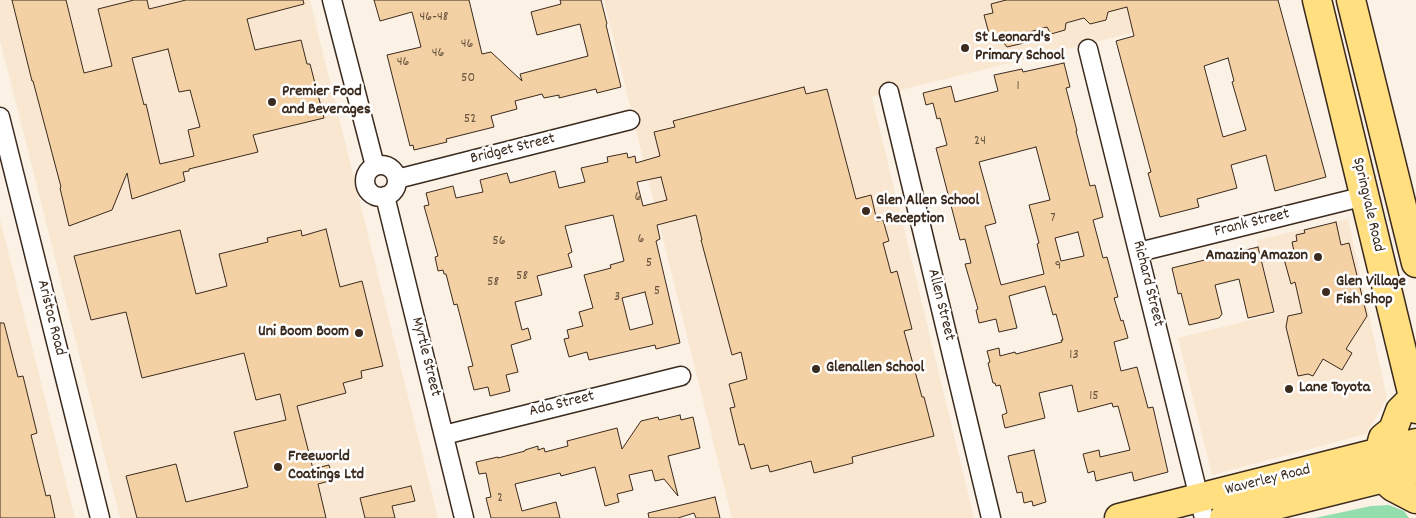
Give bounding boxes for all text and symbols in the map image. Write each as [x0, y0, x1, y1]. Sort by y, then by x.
house number: 46-48 [420, 10, 448, 26]
place label: St Leonard's Primary School [975, 29, 1065, 67]
house number: 46 [461, 37, 473, 53]
marker: St Leonard's Primary School [959, 42, 971, 54]
house number: 46 [432, 46, 444, 62]
house number: 46 [397, 55, 409, 71]
house number: 50 [461, 71, 475, 87]
house number: 1 [1016, 79, 1020, 95]
place label: Premier Food and Beverages [282, 83, 371, 121]
marker: Premier Food and Beverages [266, 96, 278, 108]
house number: 52 [464, 112, 476, 128]
street label: Bridget Street [469, 130, 557, 170]
house number: 24 [974, 134, 986, 150]
street label: Springvale Road [1347, 156, 1387, 254]
house number: 6 [635, 190, 641, 206]
place label: Glen Allen School - Reception [876, 192, 979, 230]
marker: Glen Allen School - Reception [860, 205, 872, 217]
street label: Frank Street [1212, 205, 1292, 243]
house number: 7 [1050, 211, 1056, 227]
house number: 6 [638, 232, 644, 248]
house number: 56 [492, 234, 506, 250]
street label: Richard Street [1127, 239, 1167, 329]
place label: Amazing Amazon [1206, 247, 1308, 267]
marker: Amazing Amazon [1312, 251, 1324, 263]
house number: 5 [646, 256, 652, 272]
house number: 9 [1055, 259, 1061, 275]
street label: Allen Street [922, 267, 958, 343]
house number: 58 [516, 269, 528, 285]
place label: Glen Village Fish Shop [1336, 273, 1406, 311]
house number: 58 [487, 275, 499, 291]
street label: Aristoc Road [31, 278, 69, 358]
house number: 5 [654, 284, 660, 300]
marker: Glen Village Fish Shop [1320, 286, 1332, 298]
house number: 3 [614, 290, 620, 306]
street label: Myrtle Street [406, 315, 444, 399]
place label: Uni Boom Boom [258, 323, 349, 343]
marker: Uni Boom Boom [353, 327, 365, 339]
house number: 13 [1069, 348, 1079, 364]
place label: Glenallen School [826, 359, 924, 379]
marker: Glenallen School [810, 363, 822, 375]
place label: Lane Toyota [1299, 379, 1370, 399]
marker: Lane Toyota [1283, 383, 1295, 395]
street label: Ada Street [528, 388, 596, 422]
house number: 15 [1089, 389, 1099, 405]
place label: Freeworld Coatings Ltd [288, 448, 364, 486]
marker: Freeworld Coatings Ltd [272, 461, 284, 473]
street label: Waverley Road [1223, 461, 1313, 501]
house number: 2 [497, 491, 503, 507]

